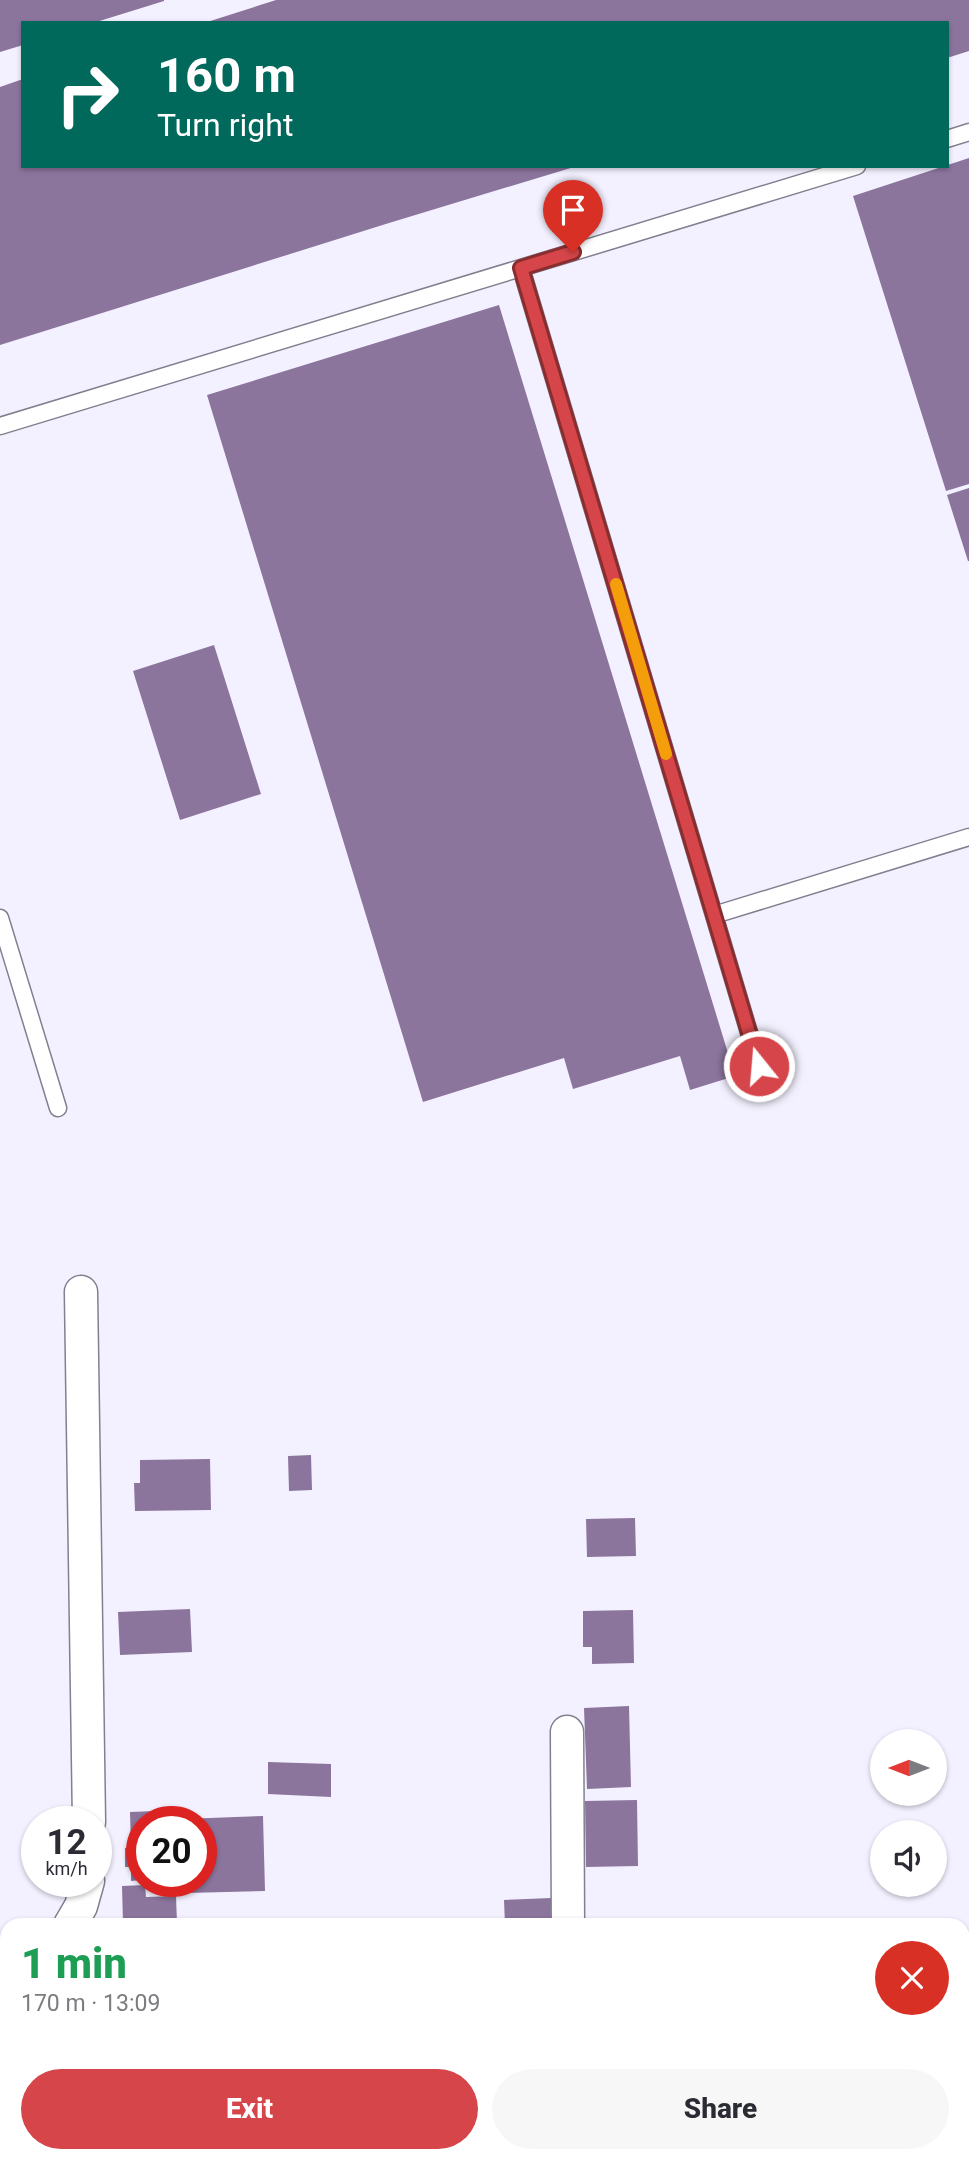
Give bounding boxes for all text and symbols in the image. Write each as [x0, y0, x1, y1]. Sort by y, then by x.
text: 160 m [157, 47, 296, 104]
icon: right [42, 49, 133, 140]
text: Turn right [157, 106, 293, 144]
pin [543, 180, 603, 252]
icon: arrive [554, 191, 592, 229]
position arrow [722, 1029, 796, 1103]
north arrow [870, 1729, 947, 1806]
map controls [870, 1729, 947, 1897]
speed limit sign: 20 [126, 1806, 217, 1897]
button: sound [870, 1820, 947, 1897]
text: 12 [46, 1822, 87, 1863]
text: km/h [45, 1858, 88, 1879]
text: 1 min [21, 1939, 127, 1988]
button: close [875, 1941, 949, 2015]
text: 170 m · 13:09 [21, 1990, 160, 2017]
button: Exit [21, 2069, 478, 2149]
button: Share [492, 2069, 949, 2149]

